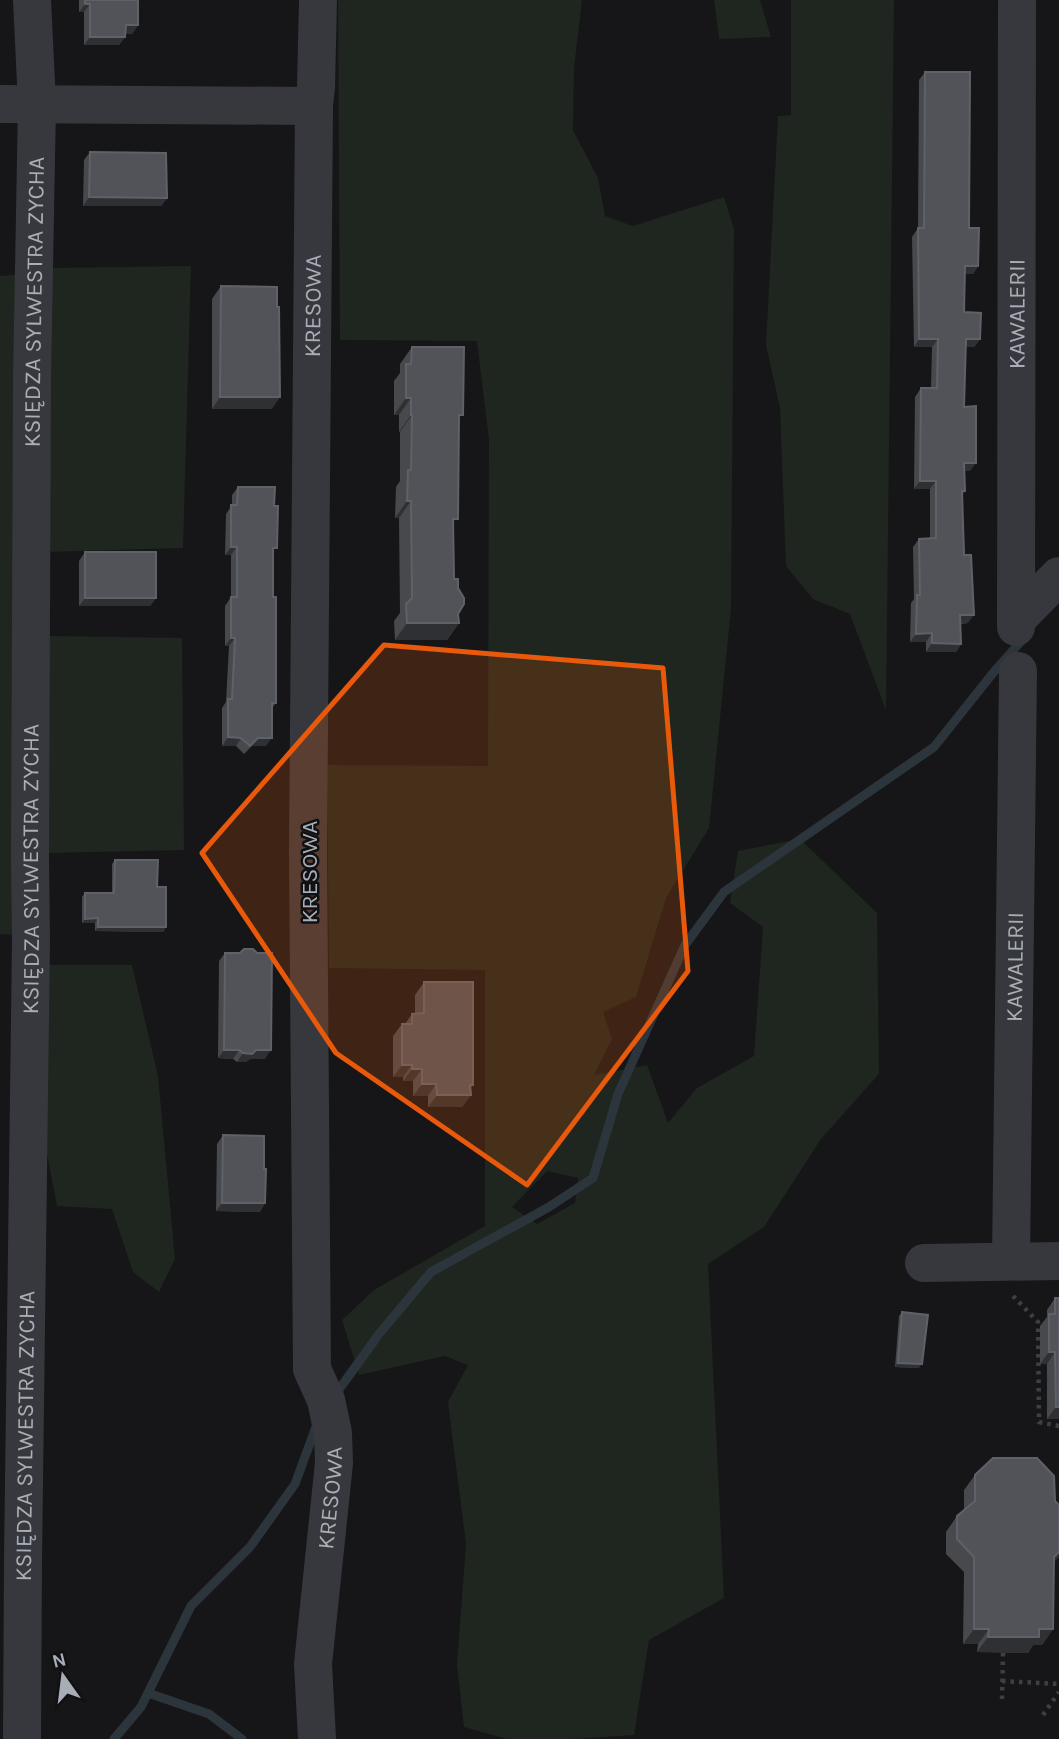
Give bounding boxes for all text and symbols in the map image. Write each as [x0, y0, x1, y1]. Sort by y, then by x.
street label: KSIĘDZA SYLWESTRA ZYCHA [19, 156, 50, 448]
street label: KRESOWA [299, 254, 327, 358]
street label: KAWALERII [1003, 259, 1031, 369]
street label: KSIĘDZA SYLWESTRA ZYCHA [17, 724, 45, 1015]
street label: KRESOWA [296, 821, 323, 923]
street label: KAWALERII [1001, 912, 1029, 1022]
street label: KSIĘDZA SYLWESTRA ZYCHA [10, 1290, 40, 1581]
street label: KRESOWA [312, 1446, 348, 1551]
north arrow [28, 1641, 98, 1711]
text: N [50, 1648, 68, 1673]

